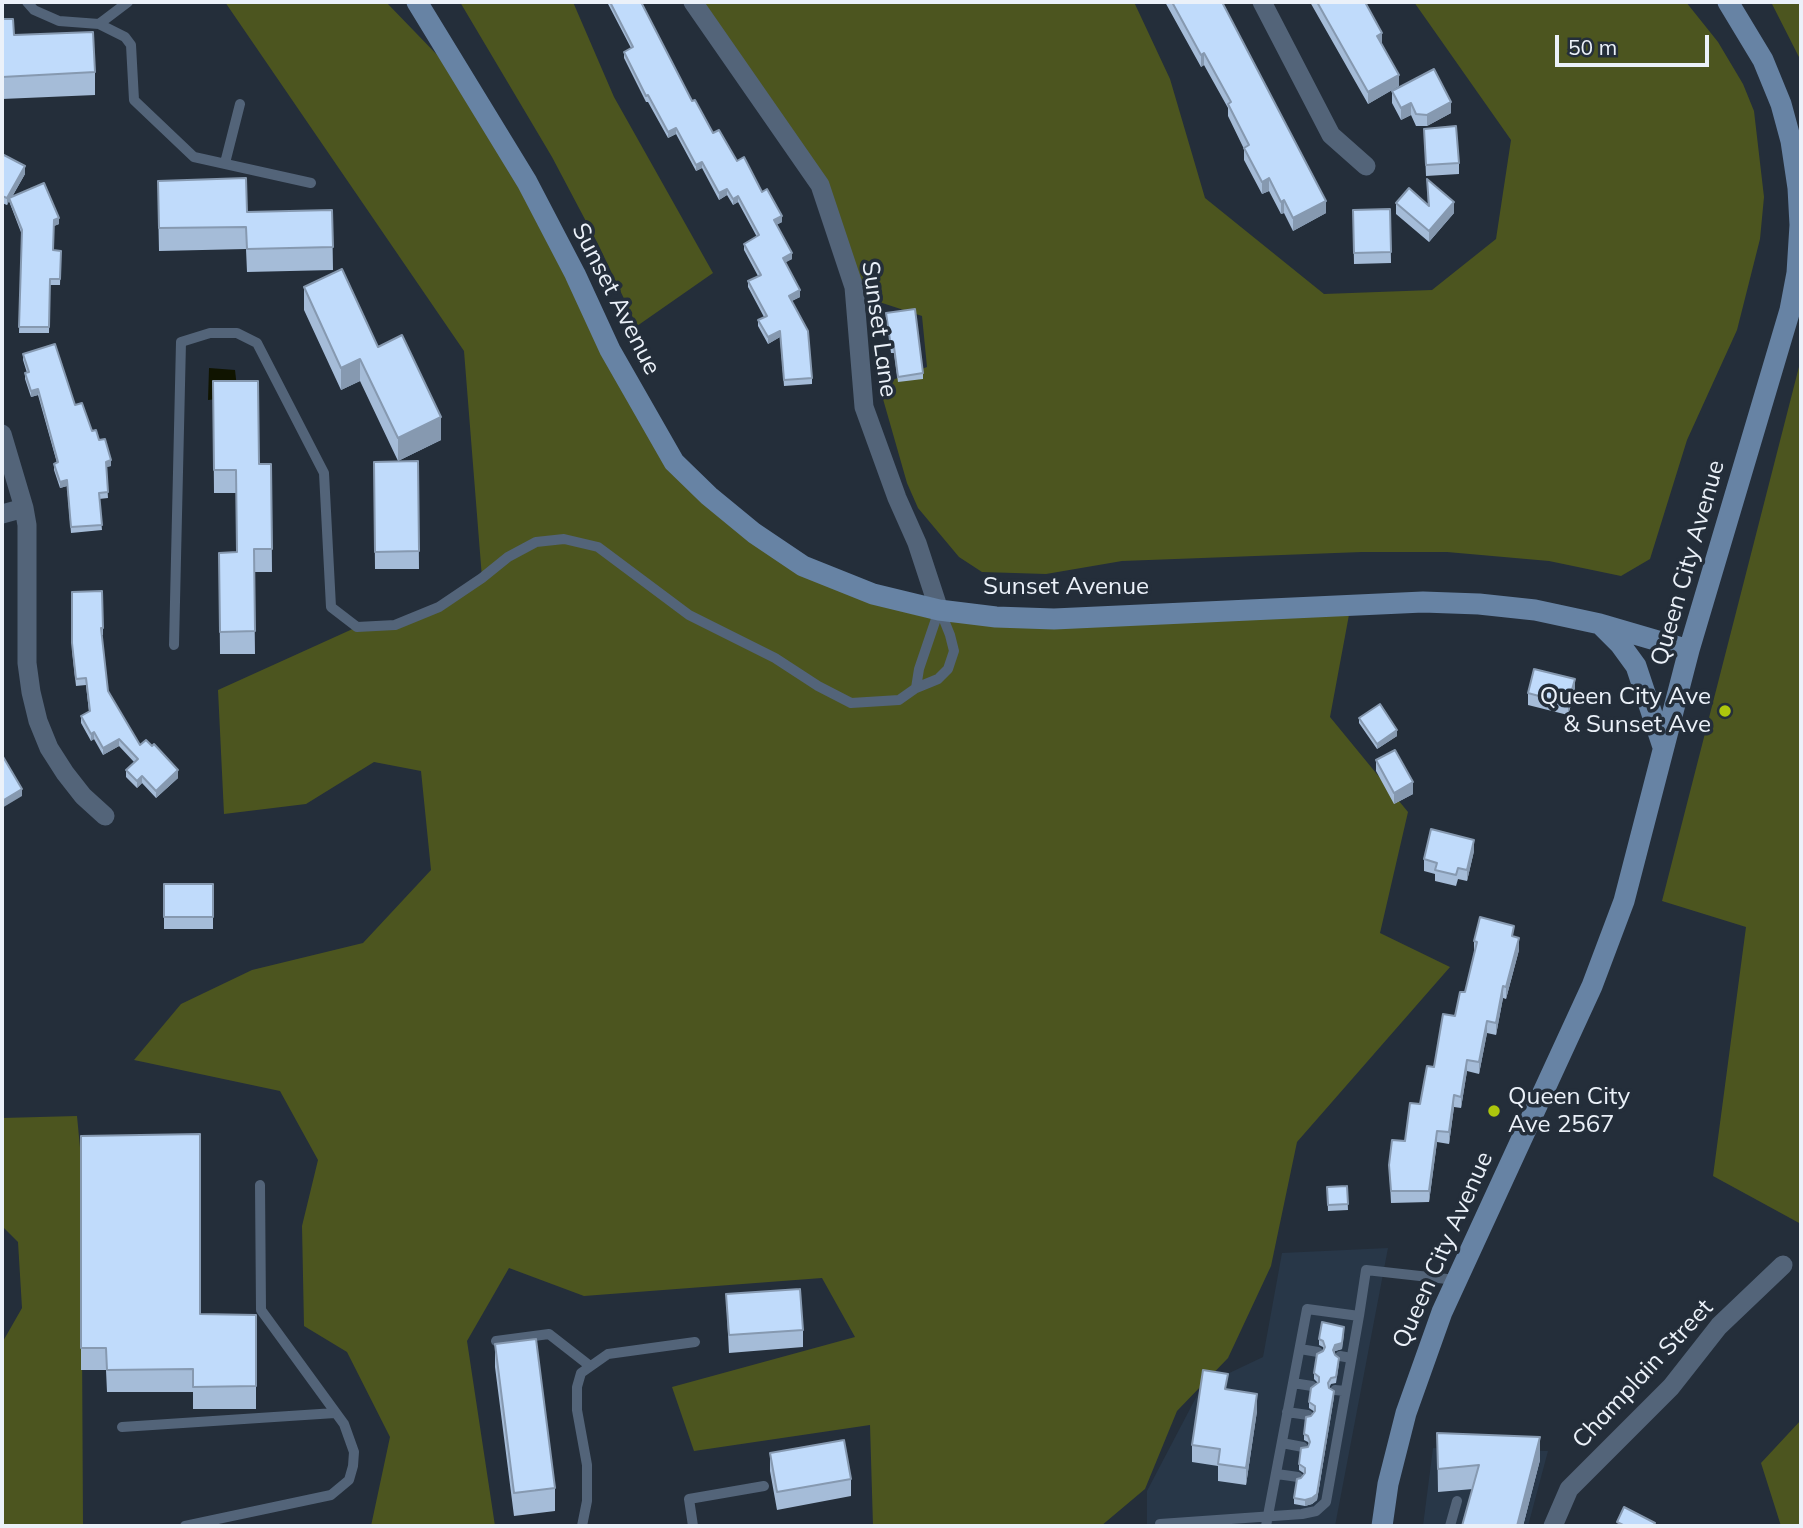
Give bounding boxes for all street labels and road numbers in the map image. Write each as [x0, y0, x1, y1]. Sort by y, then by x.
street label: Sunset Avenue [565, 218, 667, 380]
street label: Sunset Lane [855, 259, 903, 399]
street label: Queen City Avenue [1645, 457, 1731, 669]
street label: Sunset Avenue [983, 573, 1149, 601]
street label: Queen City Avenue [1387, 1147, 1499, 1353]
street label: Champlain Street [1567, 1294, 1719, 1454]

